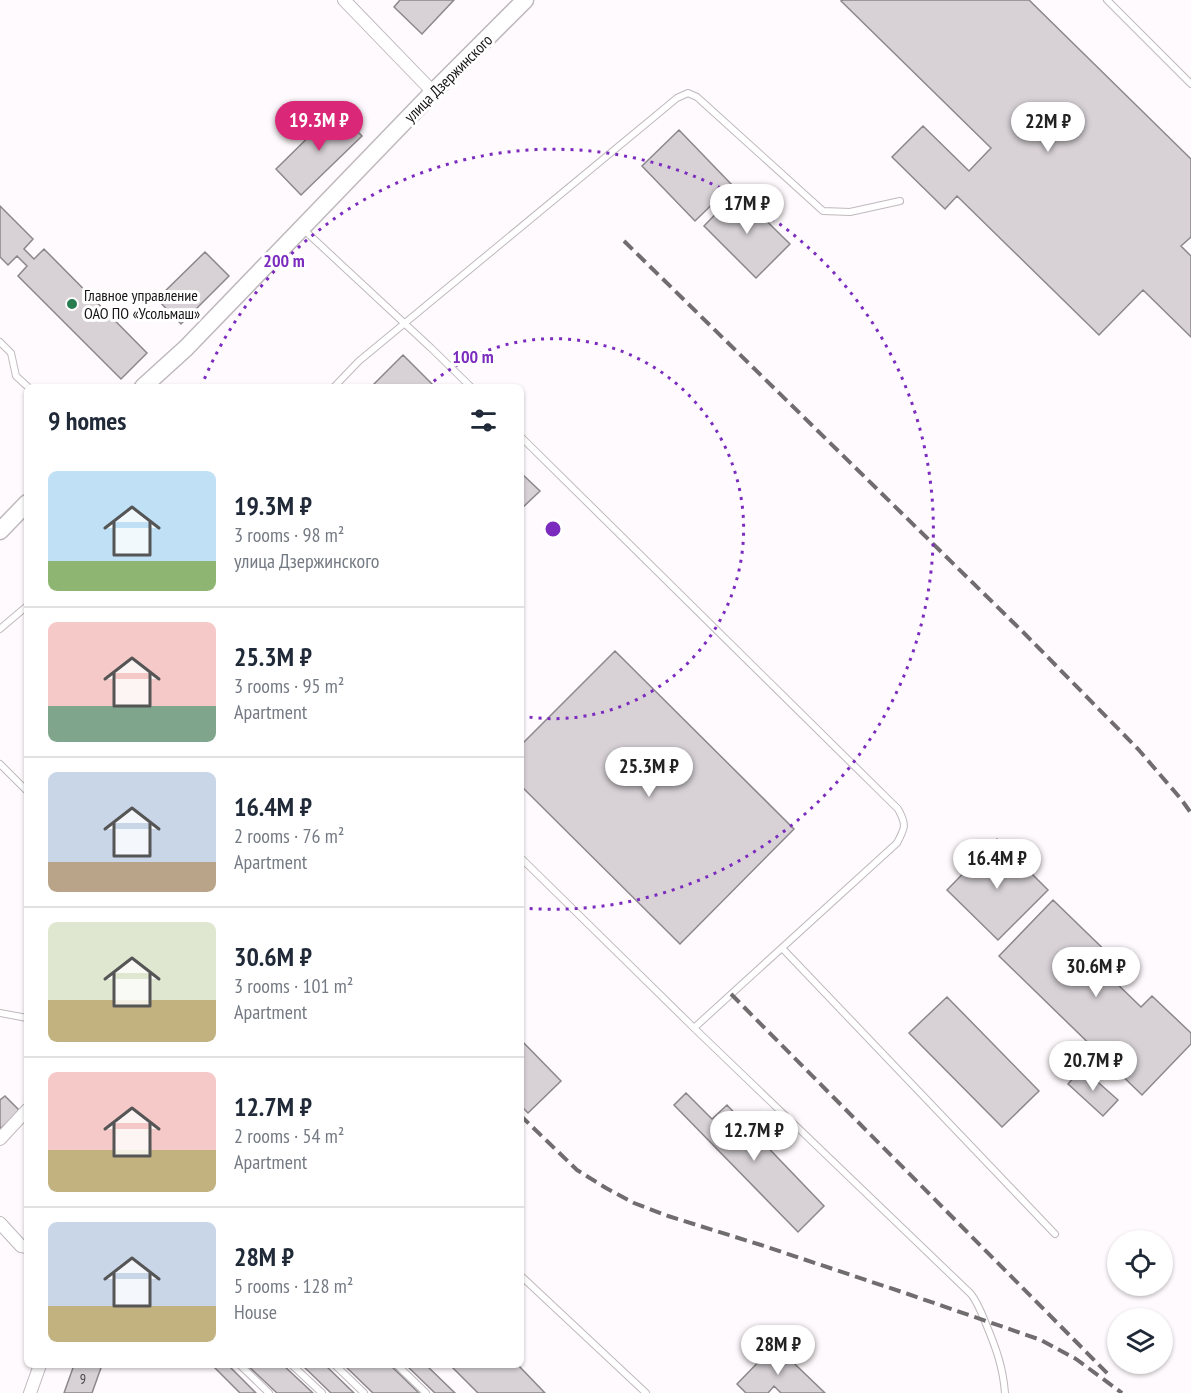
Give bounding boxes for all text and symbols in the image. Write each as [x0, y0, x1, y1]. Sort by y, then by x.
street label: улица Дзержинского [400, 30, 496, 126]
pin: 19.3M ₽ [264, 101, 374, 152]
pin: 22M ₽ [1006, 102, 1090, 153]
text: 19.3M ₽ [289, 107, 349, 133]
text: 22M ₽ [1025, 108, 1071, 134]
pin: 17M ₽ [705, 184, 789, 235]
text: 17M ₽ [724, 190, 770, 216]
text: 200 m [263, 249, 305, 272]
place label: Главное управление ОАО ПО «Усольмаш» [84, 285, 200, 323]
marker: Главное управление ОАО ПО «Усольмаш» [65, 297, 79, 311]
text: 100 m [452, 345, 494, 368]
text: 9 homes [48, 404, 126, 437]
icon: filters [467, 404, 500, 437]
text: 19.3M ₽ [234, 489, 312, 522]
icon: home [96, 495, 168, 567]
centre of rings [543, 519, 563, 539]
text: 3 rooms · 98 m² [234, 522, 344, 548]
text: улица Дзержинского [234, 548, 379, 574]
text: 25.3M ₽ [234, 640, 312, 673]
icon: home [96, 646, 168, 718]
text: 3 rooms · 95 m² [234, 673, 344, 699]
text: Apartment [234, 699, 307, 725]
pin: 25.3M ₽ [594, 747, 704, 798]
text: 25.3M ₽ [619, 753, 679, 779]
text: 16.4M ₽ [234, 790, 312, 823]
icon: home [96, 796, 168, 868]
text: 2 rooms · 76 m² [234, 823, 344, 849]
pin: 16.4M ₽ [942, 839, 1052, 890]
text: 16.4M ₽ [967, 845, 1027, 871]
text: Apartment [234, 849, 307, 875]
text: 30.6M ₽ [234, 940, 312, 973]
icon: home [96, 946, 168, 1018]
pin: 30.6M ₽ [1041, 947, 1151, 998]
text: 30.6M ₽ [1066, 953, 1126, 979]
text: 3 rooms · 101 m² [234, 973, 353, 999]
text: Apartment [234, 999, 307, 1025]
pin: 20.7M ₽ [1038, 1041, 1148, 1092]
text: 20.7M ₽ [1063, 1047, 1123, 1073]
text: 12.7M ₽ [234, 1090, 312, 1123]
icon: home [96, 1096, 168, 1168]
pin: 12.7M ₽ [699, 1111, 809, 1162]
text: 12.7M ₽ [724, 1117, 784, 1143]
text: 2 rooms · 54 m² [234, 1123, 344, 1149]
text: Apartment [234, 1149, 307, 1175]
map controls [1107, 1230, 1173, 1374]
button: locate [1107, 1230, 1173, 1296]
text: 28M ₽ [234, 1240, 294, 1273]
icon: home [96, 1246, 168, 1318]
text: 5 rooms · 128 m² [234, 1273, 353, 1299]
text: House [234, 1299, 277, 1325]
button: layers [1107, 1308, 1173, 1374]
pin: 28M ₽ [736, 1325, 820, 1376]
text: 28M ₽ [755, 1331, 801, 1357]
house number: 9 [80, 1370, 86, 1388]

